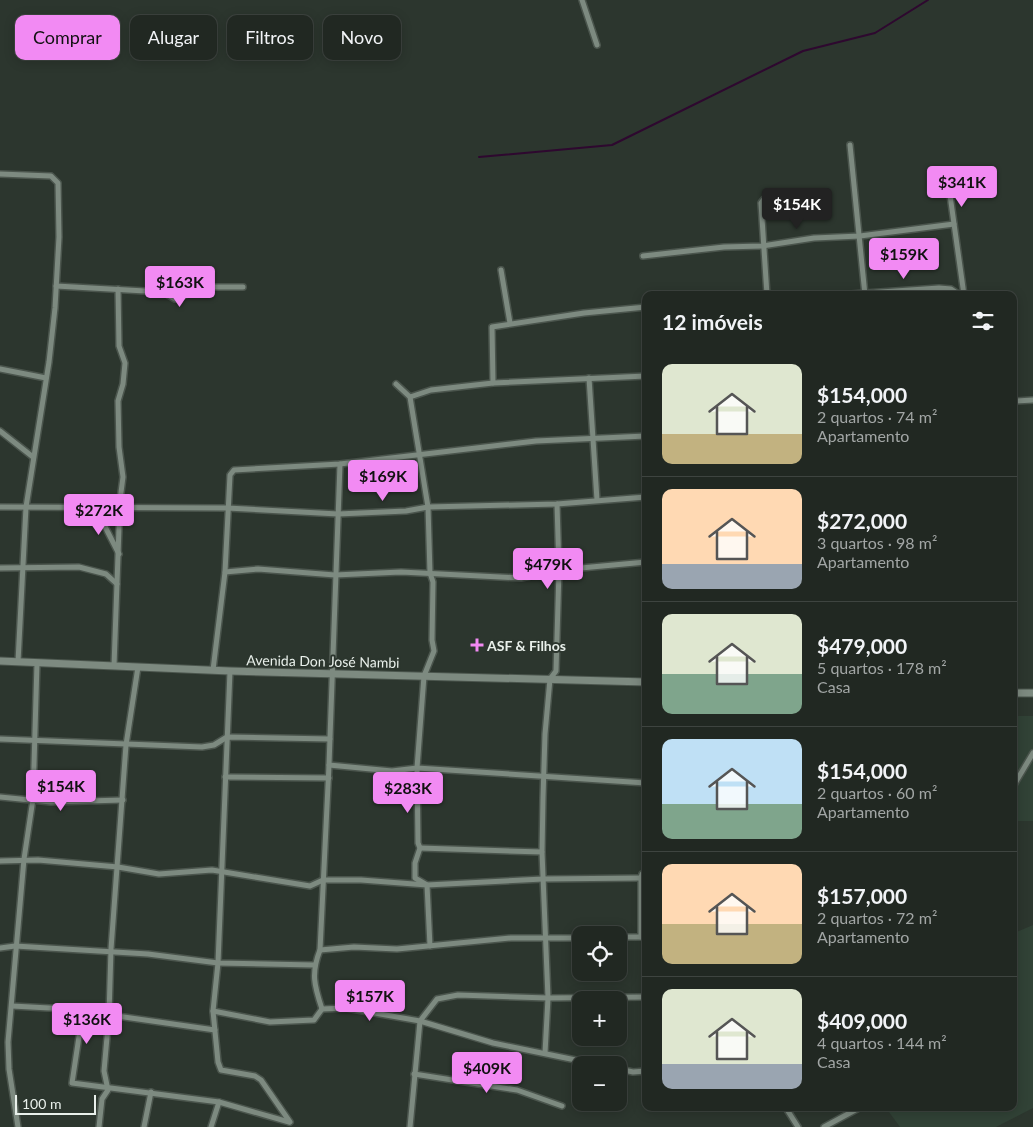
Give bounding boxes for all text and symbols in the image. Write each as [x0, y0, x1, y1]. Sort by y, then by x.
chip: Comprar [15, 15, 120, 60]
chip: Alugar [130, 15, 217, 60]
chip: Filtros [227, 15, 313, 60]
chip: Novo [323, 15, 401, 60]
pin: $341K [927, 166, 997, 208]
text: $341K [938, 172, 986, 191]
pin: $154K [762, 188, 832, 230]
text: $154K [773, 194, 821, 213]
pin: $159K [869, 238, 939, 280]
text: $159K [880, 244, 928, 263]
pin: $163K [145, 266, 215, 308]
text: $163K [156, 272, 204, 291]
icon: filters [969, 307, 997, 335]
text: 12 imóveis [662, 309, 763, 334]
text: $154,000 [817, 382, 907, 407]
icon: home [702, 384, 762, 444]
text: 2 quartos · 74 m² [817, 407, 937, 426]
text: Apartamento [817, 426, 909, 445]
pin: $169K [348, 460, 418, 502]
text: $169K [359, 466, 407, 485]
pin: $272K [64, 494, 134, 536]
text: $272K [75, 500, 123, 519]
text: $272,000 [817, 508, 907, 533]
icon: home [702, 509, 762, 569]
text: 3 quartos · 98 m² [817, 533, 937, 552]
pin: $479K [513, 548, 583, 590]
text: Apartamento [817, 552, 909, 571]
text: $479K [524, 554, 572, 573]
text: $479,000 [817, 633, 907, 658]
icon: home [702, 634, 762, 694]
place label: ASF & Filhos [486, 637, 566, 654]
marker: ASF & Filhos [471, 639, 483, 651]
street label: Avenida Don José Nambi [246, 651, 400, 671]
text: 5 quartos · 178 m² [817, 658, 947, 677]
text: Casa [817, 677, 851, 696]
text: $154,000 [817, 758, 907, 783]
icon: home [702, 759, 762, 819]
pin: $154K [26, 770, 96, 812]
pin: $283K [373, 772, 443, 814]
text: $154K [37, 776, 85, 795]
text: $283K [384, 778, 432, 797]
text: 2 quartos · 60 m² [817, 783, 937, 802]
text: Apartamento [817, 802, 909, 821]
text: $157,000 [817, 883, 907, 908]
icon: home [702, 884, 762, 944]
text: 2 quartos · 72 m² [817, 908, 937, 927]
map controls [572, 926, 627, 1111]
button: locate [572, 926, 627, 981]
text: Apartamento [817, 927, 909, 946]
pin: $157K [335, 980, 405, 1022]
text: $157K [346, 986, 394, 1005]
button: + [572, 991, 627, 1046]
pin: $136K [52, 1002, 122, 1045]
text: $409,000 [817, 1008, 907, 1033]
text: $136K [63, 1009, 111, 1028]
icon: home [702, 1009, 762, 1069]
text: 4 quartos · 144 m² [817, 1033, 947, 1052]
pin: $409K [452, 1052, 522, 1094]
text: Casa [817, 1052, 851, 1071]
button: − [572, 1056, 627, 1111]
text: $409K [463, 1058, 511, 1077]
scale bar [15, 1092, 96, 1115]
text: 100 m [22, 1095, 61, 1112]

